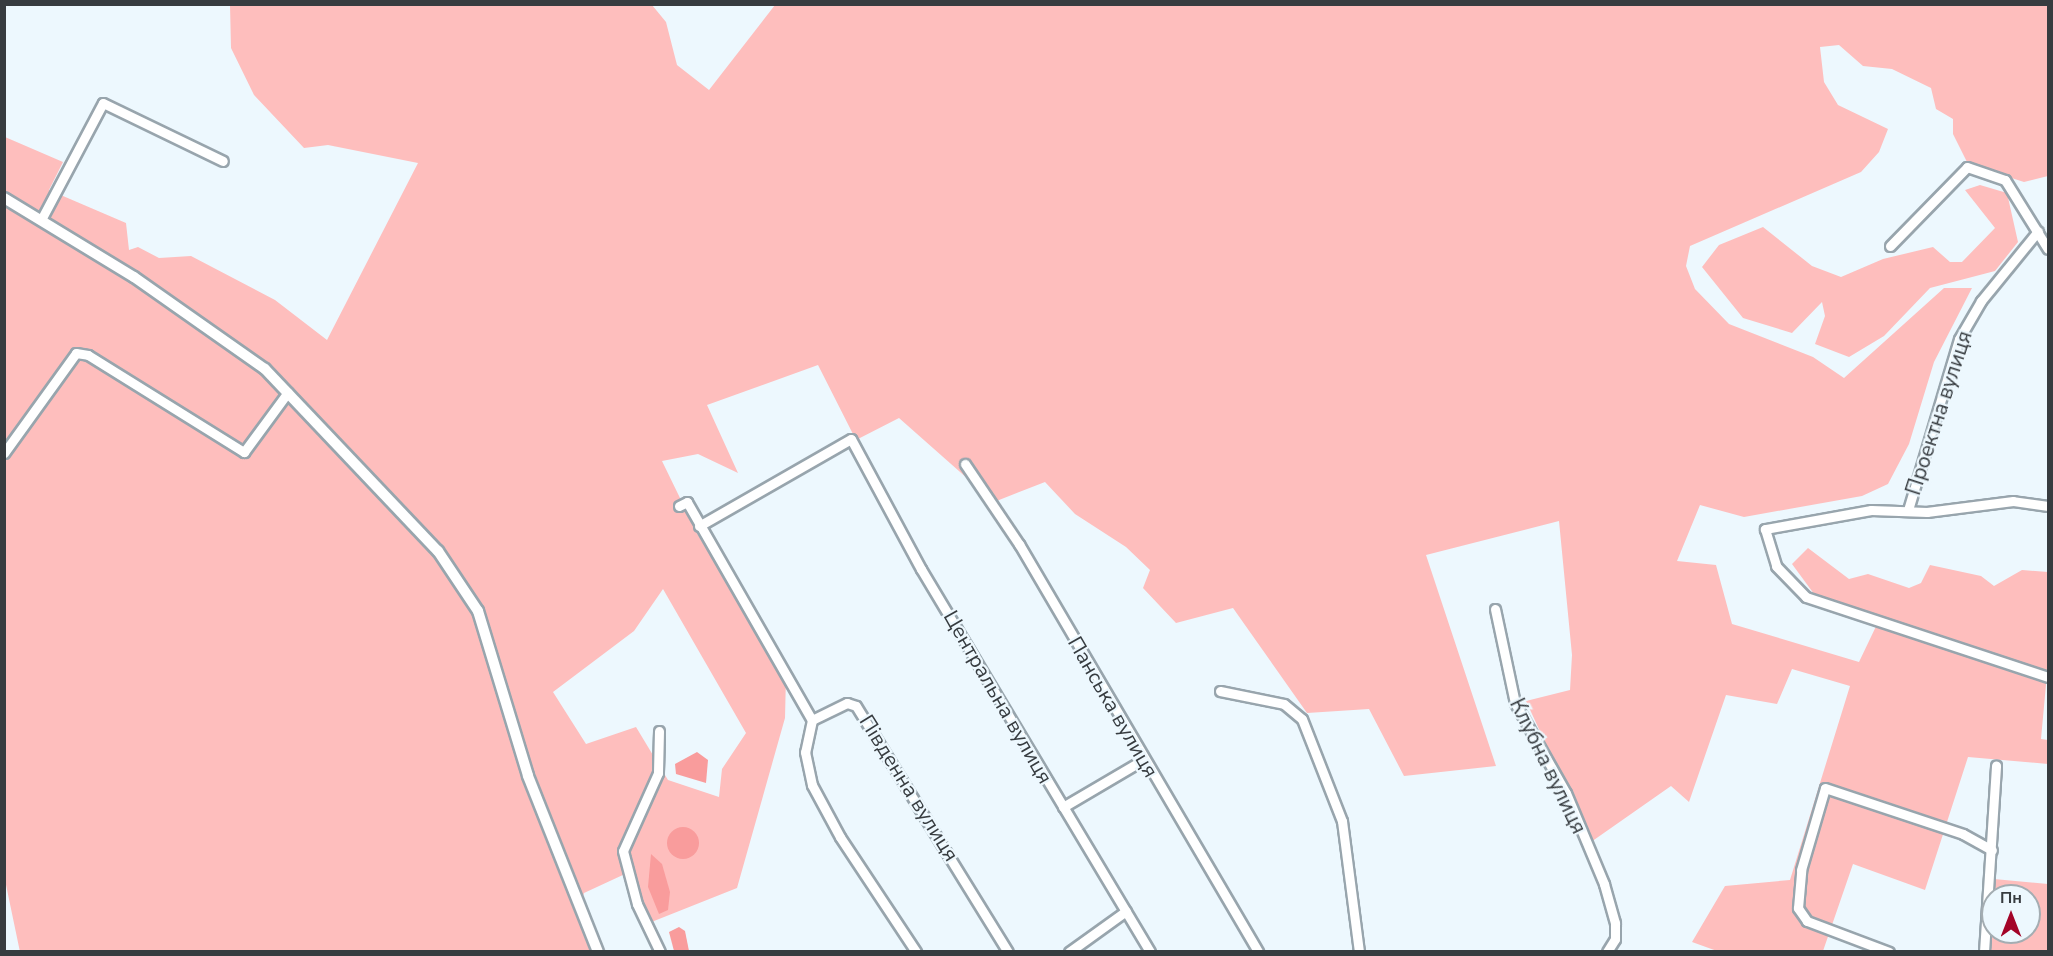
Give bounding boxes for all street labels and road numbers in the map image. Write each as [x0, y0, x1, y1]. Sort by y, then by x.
street label: Проектна вулиця [1901, 328, 1977, 498]
street label: Центральна вулиця [938, 606, 1058, 788]
street label: Панська вулиця [1062, 632, 1164, 782]
street label: Клубна вулиця [1504, 694, 1592, 838]
street label: Південна вулиця [854, 710, 964, 866]

